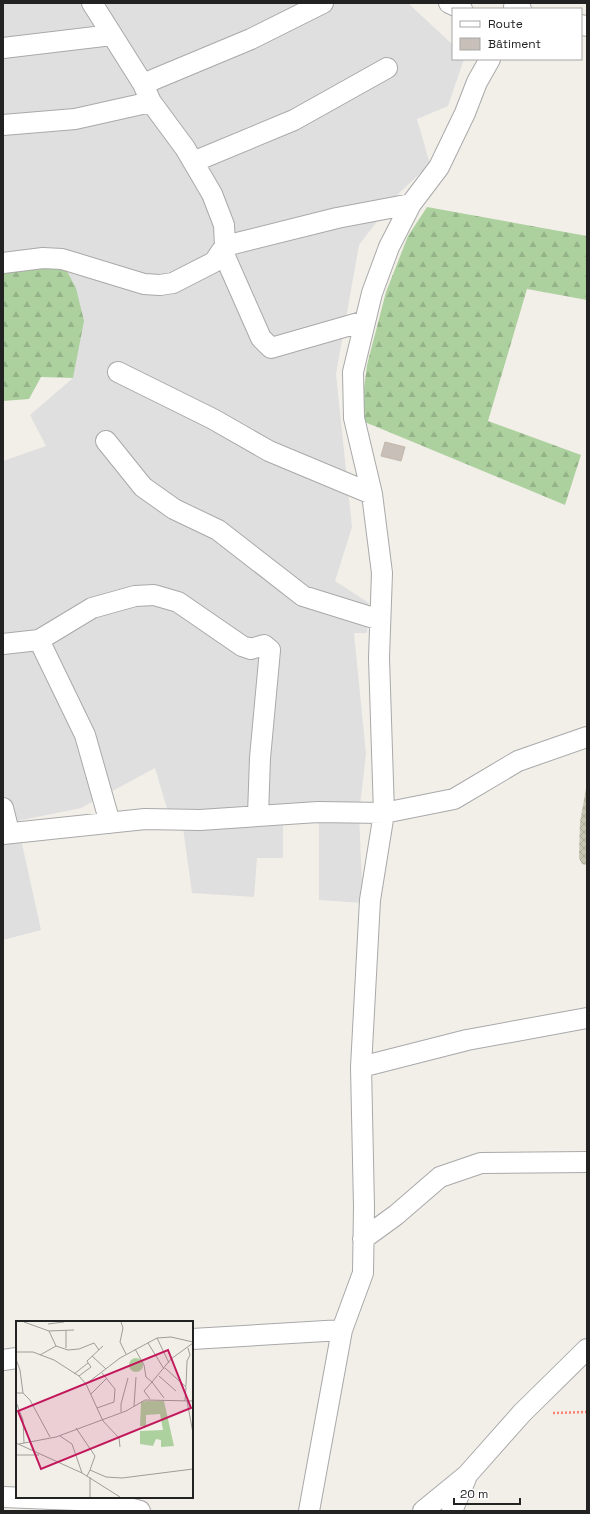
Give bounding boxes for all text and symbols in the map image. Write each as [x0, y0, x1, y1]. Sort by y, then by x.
legend [452, 8, 582, 60]
text: Route [488, 16, 523, 32]
text: Bâtiment [488, 36, 541, 52]
inset map [16, 1321, 193, 1498]
scale bar [454, 1480, 520, 1506]
text: 20 m [460, 1486, 488, 1502]

